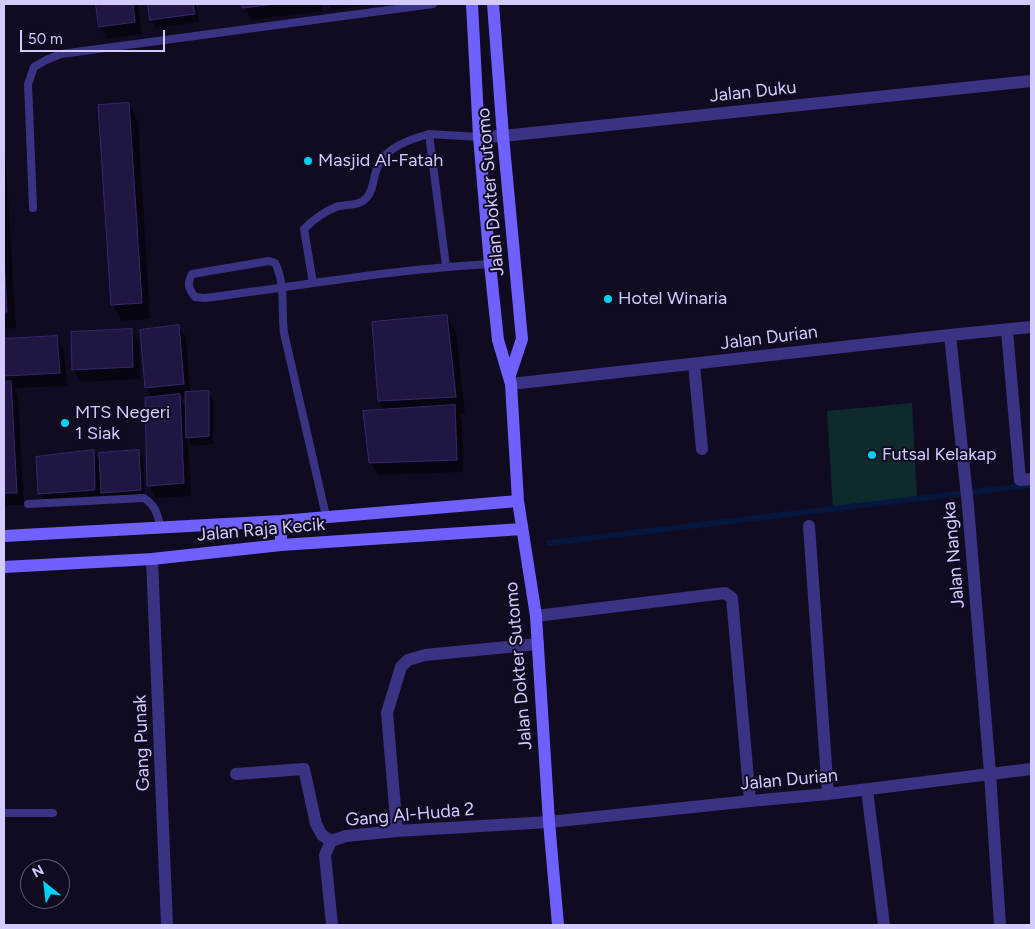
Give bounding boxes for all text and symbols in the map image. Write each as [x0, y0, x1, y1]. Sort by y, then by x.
scale bar [22, 20, 168, 52]
text: 50 m [28, 30, 63, 48]
street label: Jalan Duku [708, 77, 798, 107]
street label: Jalan Dokter Sutomo [473, 107, 509, 277]
place label: Masjid Al-Fatah [318, 150, 443, 172]
marker: Masjid Al-Fatah [302, 155, 314, 167]
place label: Hotel Winaria [618, 288, 727, 310]
marker: Hotel Winaria [602, 293, 614, 305]
street label: Jalan Durian [719, 321, 819, 355]
place label: MTS Negeri 1 Siak [75, 402, 170, 444]
marker: MTS Negeri 1 Siak [59, 417, 71, 429]
place label: Futsal Kelakap [882, 444, 997, 466]
marker: Futsal Kelakap [866, 449, 878, 461]
street label: Jalan Nangka [939, 501, 969, 609]
street label: Jalan Raja Kecik [196, 514, 326, 546]
street label: Jalan Dokter Sutomo [501, 581, 537, 751]
street label: Gang Punak [130, 695, 154, 791]
street label: Jalan Durian [739, 765, 839, 795]
street label: Gang Al-Huda 2 [345, 799, 475, 831]
north arrow [20, 859, 70, 909]
text: N [29, 861, 47, 881]

